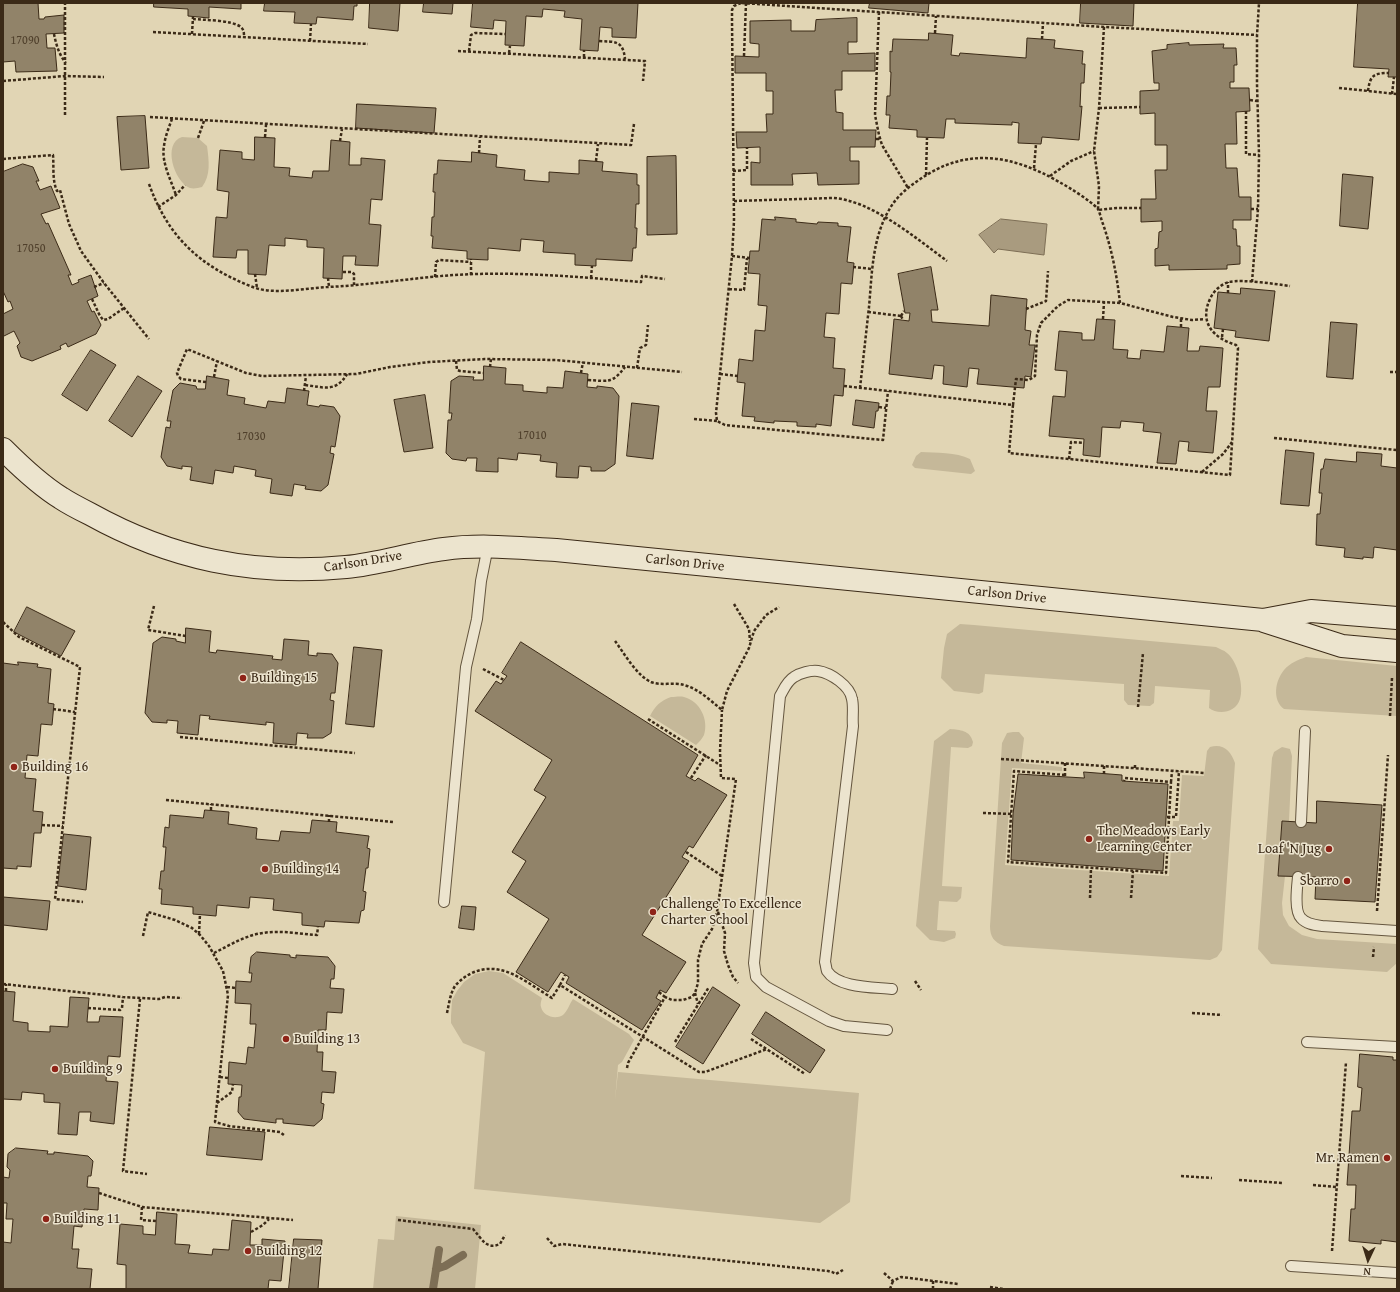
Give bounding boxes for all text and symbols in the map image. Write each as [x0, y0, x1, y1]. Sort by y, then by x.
house number: 17090 [11, 34, 39, 48]
house number: 17050 [17, 242, 45, 256]
house number: 17010 [518, 429, 546, 443]
house number: 17030 [237, 430, 265, 444]
street label: Carlson Drive [323, 548, 403, 576]
street label: Carlson Drive [645, 551, 725, 575]
street label: Carlson Drive [967, 583, 1047, 607]
place label: Building 15 [251, 670, 317, 686]
marker: Building 15 [238, 673, 248, 683]
place label: Building 16 [22, 759, 88, 775]
marker: Building 16 [9, 762, 19, 772]
place label: The Meadows Early Learning Center [1097, 823, 1210, 856]
marker: The Meadows Early Learning Center [1084, 834, 1094, 844]
place label: Loaf 'N Jug [1258, 841, 1321, 857]
marker: Loaf 'N Jug [1324, 844, 1334, 854]
place label: Building 14 [273, 861, 339, 877]
marker: Building 14 [260, 864, 270, 874]
place label: Sbarro [1300, 873, 1339, 889]
marker: Sbarro [1342, 876, 1352, 886]
place label: Challenge To Excellence Charter School [661, 896, 802, 928]
marker: Challenge To Excellence Charter School [648, 907, 658, 917]
place label: Building 13 [294, 1031, 360, 1047]
marker: Building 13 [281, 1034, 291, 1044]
place label: Building 9 [63, 1061, 122, 1077]
marker: Building 9 [50, 1064, 60, 1074]
place label: Mr. Ramen [1316, 1150, 1379, 1166]
marker: Mr. Ramen [1382, 1153, 1392, 1163]
place label: Building 11 [54, 1211, 120, 1227]
marker: Building 11 [41, 1214, 51, 1224]
north arrow [1348, 1240, 1388, 1280]
place label: Building 12 [256, 1243, 322, 1259]
marker: Building 12 [243, 1246, 253, 1256]
text: N [1363, 1264, 1371, 1280]

